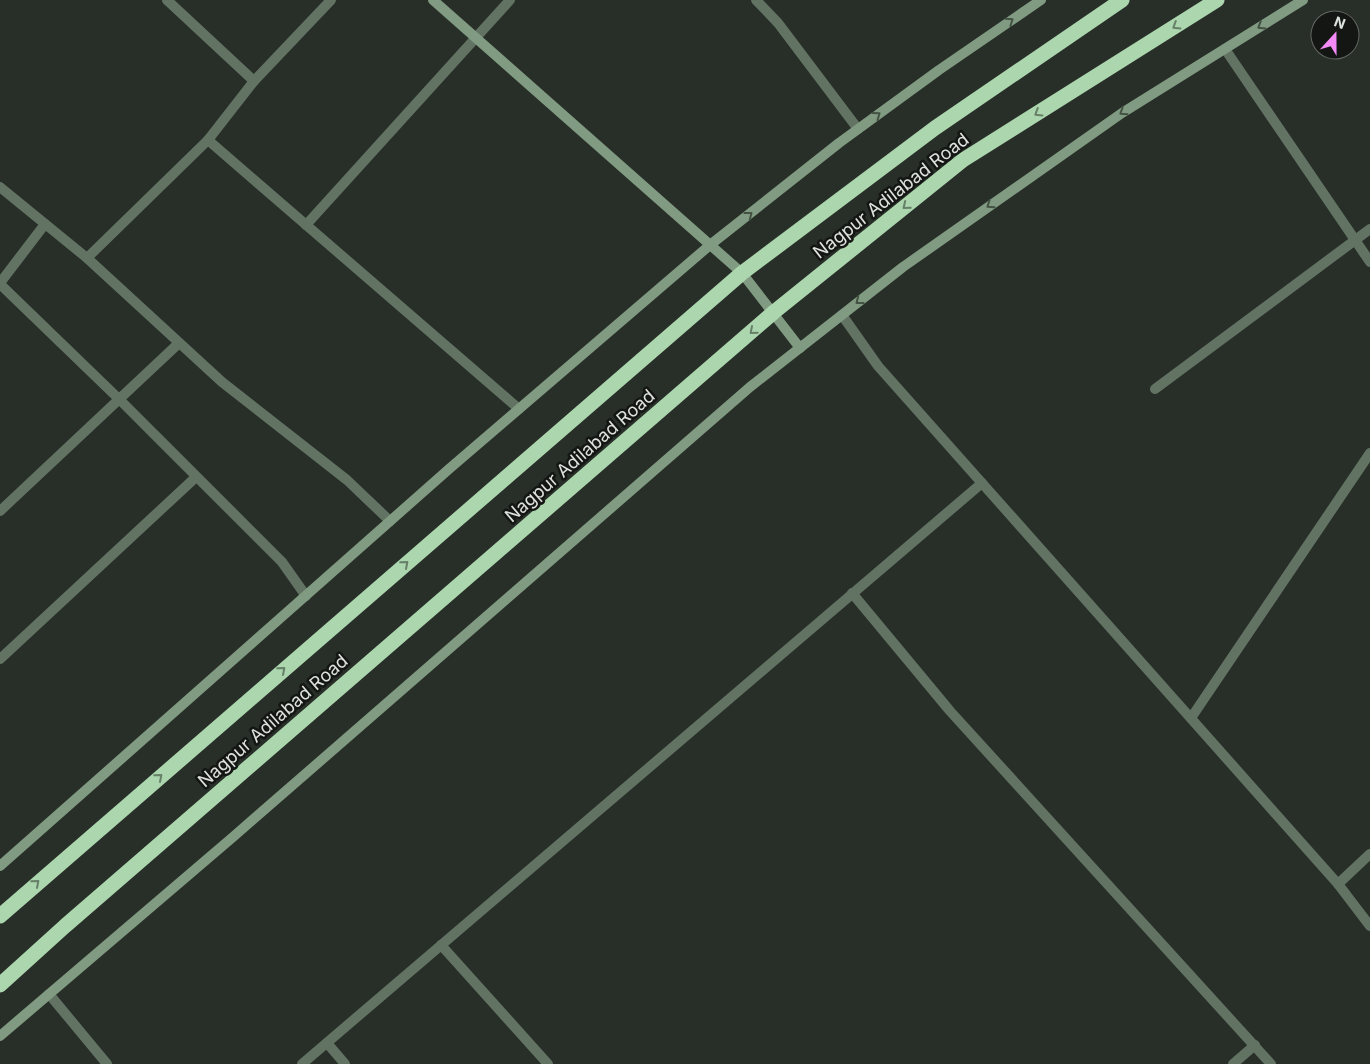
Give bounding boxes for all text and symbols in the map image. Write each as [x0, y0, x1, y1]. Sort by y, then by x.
north arrow [1310, 10, 1360, 60]
text: N [1332, 13, 1348, 32]
one-way arrow [1004, 18, 1013, 28]
one-way arrow [1172, 20, 1181, 29]
one-way arrow [1258, 20, 1267, 29]
one-way arrow [1035, 106, 1044, 116]
one-way arrow [1120, 106, 1129, 115]
one-way arrow [871, 112, 881, 121]
street label: Nagpur Adilabad Road [809, 128, 973, 263]
one-way arrow [987, 199, 996, 208]
one-way arrow [903, 201, 912, 209]
one-way arrow [743, 211, 752, 220]
one-way arrow [856, 296, 865, 304]
one-way arrow [749, 325, 758, 334]
street label: Nagpur Adilabad Road [501, 385, 659, 526]
one-way arrow [399, 561, 408, 570]
street label: Nagpur Adilabad Road [194, 650, 352, 791]
one-way arrow [277, 667, 286, 676]
one-way arrow [154, 774, 163, 783]
one-way arrow [31, 880, 40, 889]

